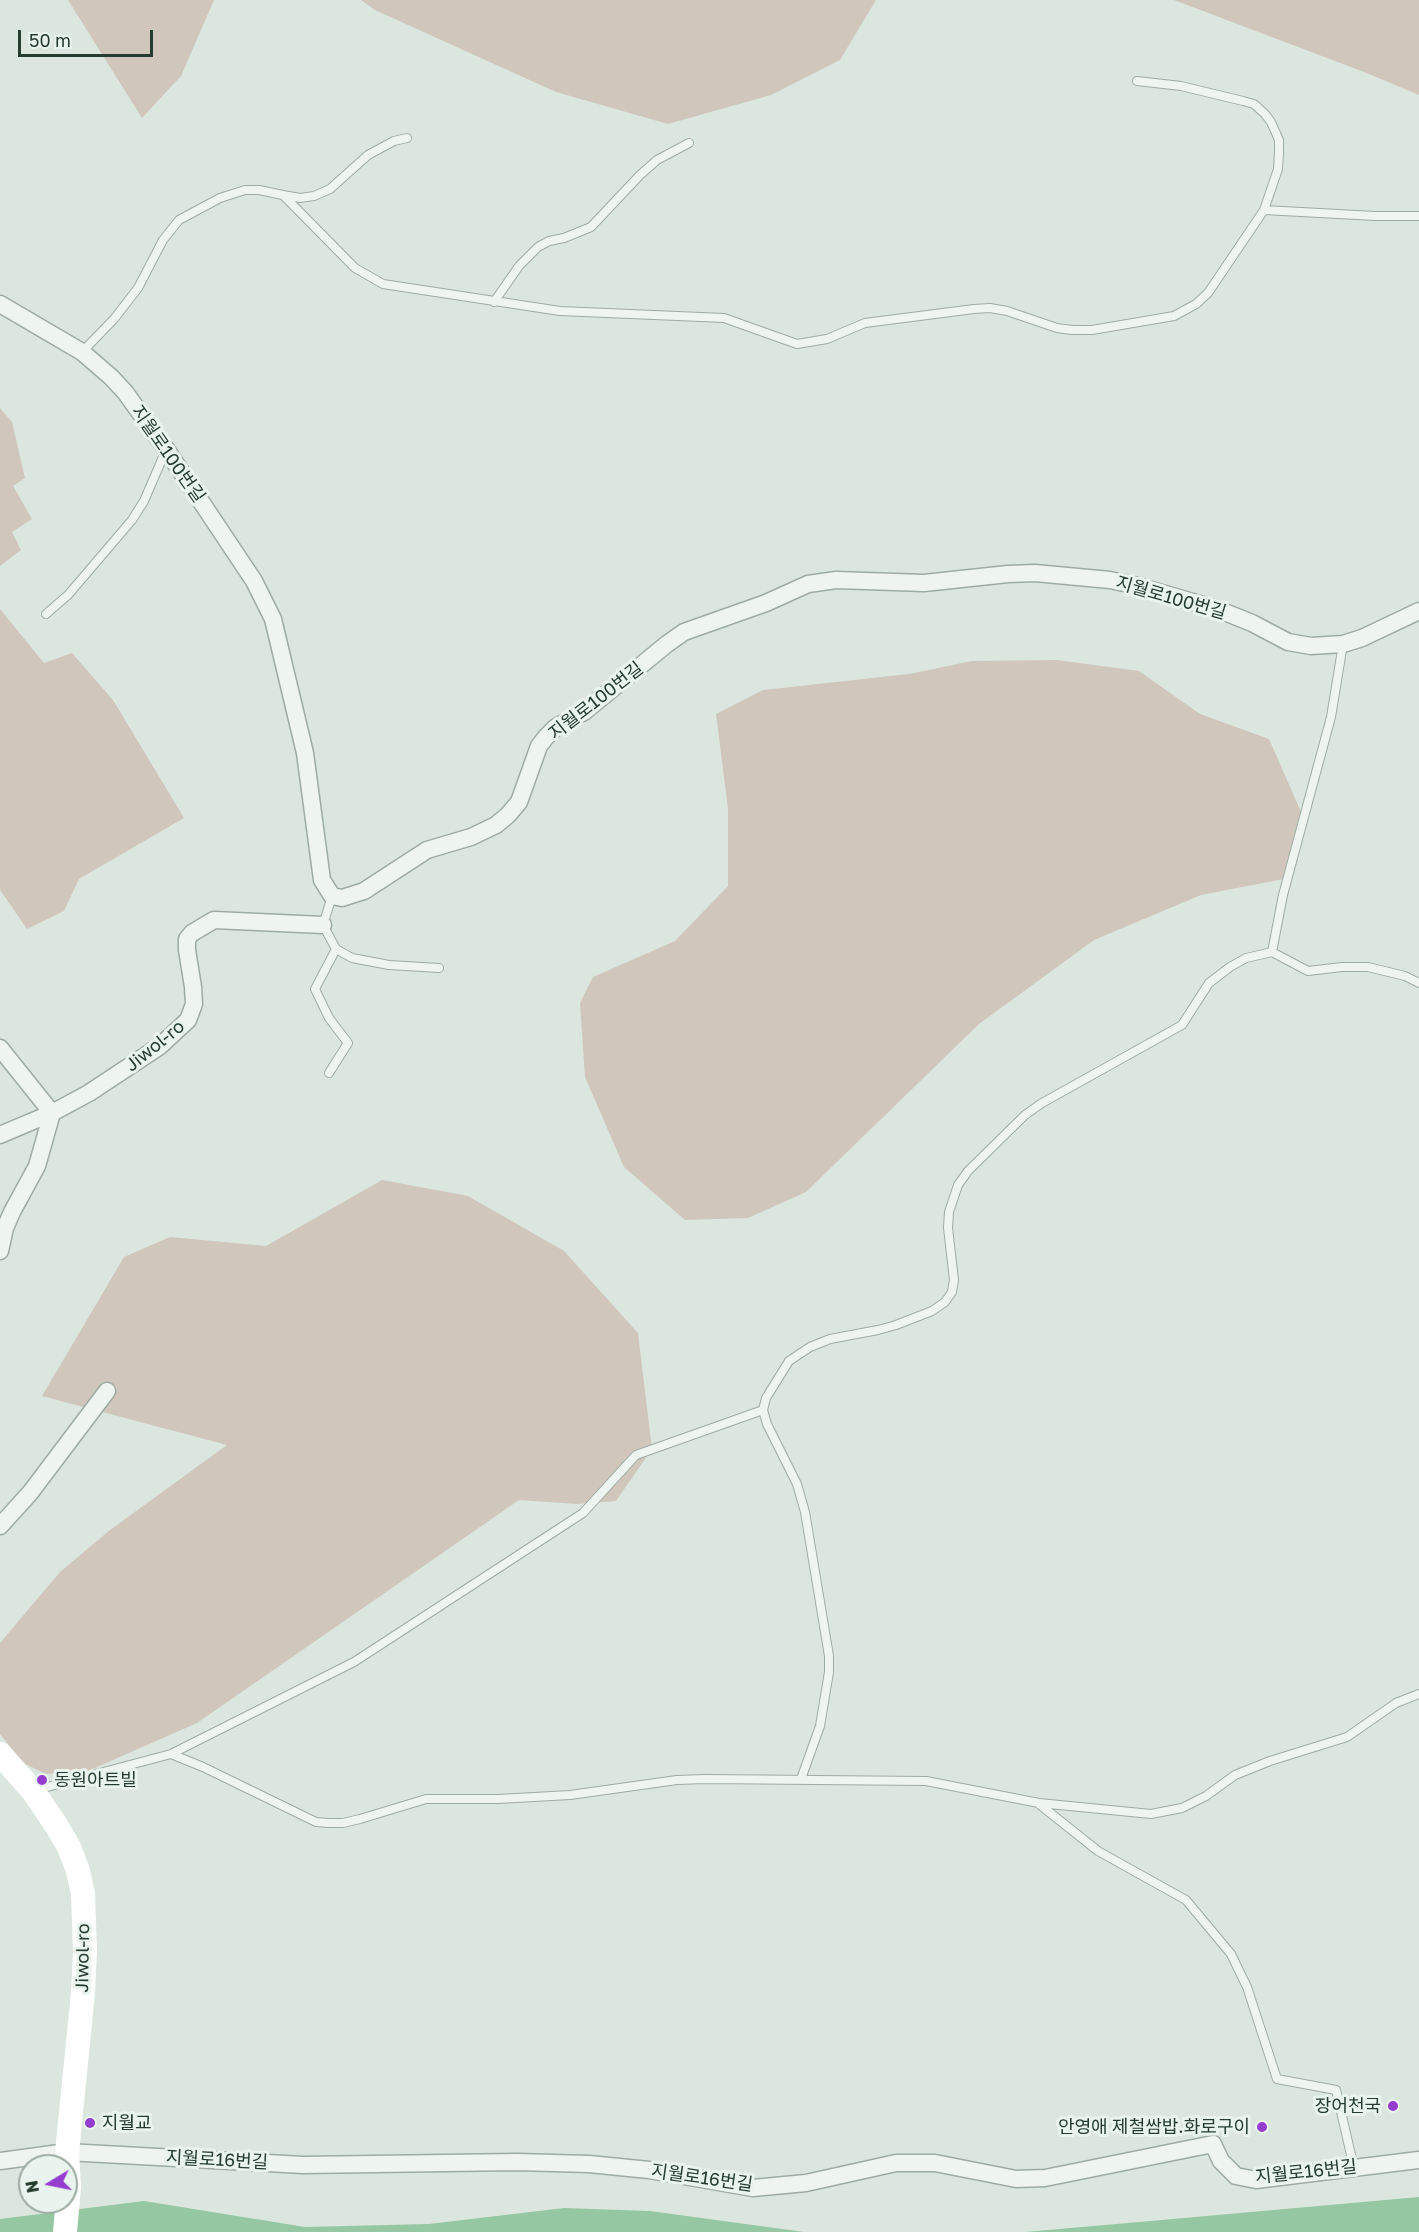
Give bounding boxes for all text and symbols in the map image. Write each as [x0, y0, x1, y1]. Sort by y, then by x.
scale bar [21, 18, 156, 56]
text: 50 m [29, 29, 71, 51]
street label: 지월로100번길 [127, 401, 209, 507]
street label: 지월로100번길 [1113, 572, 1229, 624]
street label: 지월로100번길 [544, 657, 648, 745]
street label: Jiwol-ro [121, 1016, 189, 1076]
place label: 동원아트빌 [54, 1769, 137, 1791]
marker: 동원아트빌 [35, 1773, 49, 1787]
street label: Jiwol-ro [72, 1923, 94, 1993]
place label: 장어천국 [1315, 2095, 1381, 2117]
marker: 장어천국 [1386, 2099, 1400, 2113]
place label: 지월교 [102, 2112, 152, 2134]
marker: 지월교 [83, 2116, 97, 2130]
place label: 안영애 제철쌈밥.화로구이 [1058, 2116, 1250, 2138]
marker: 안영애 제철쌈밥.화로구이 [1255, 2120, 1269, 2134]
street label: 지월로16번길 [165, 2147, 269, 2173]
north arrow [18, 2154, 78, 2214]
street label: 지월로16번길 [1254, 2156, 1358, 2188]
street label: 지월로16번길 [650, 2160, 754, 2196]
text: N [21, 2179, 43, 2195]

